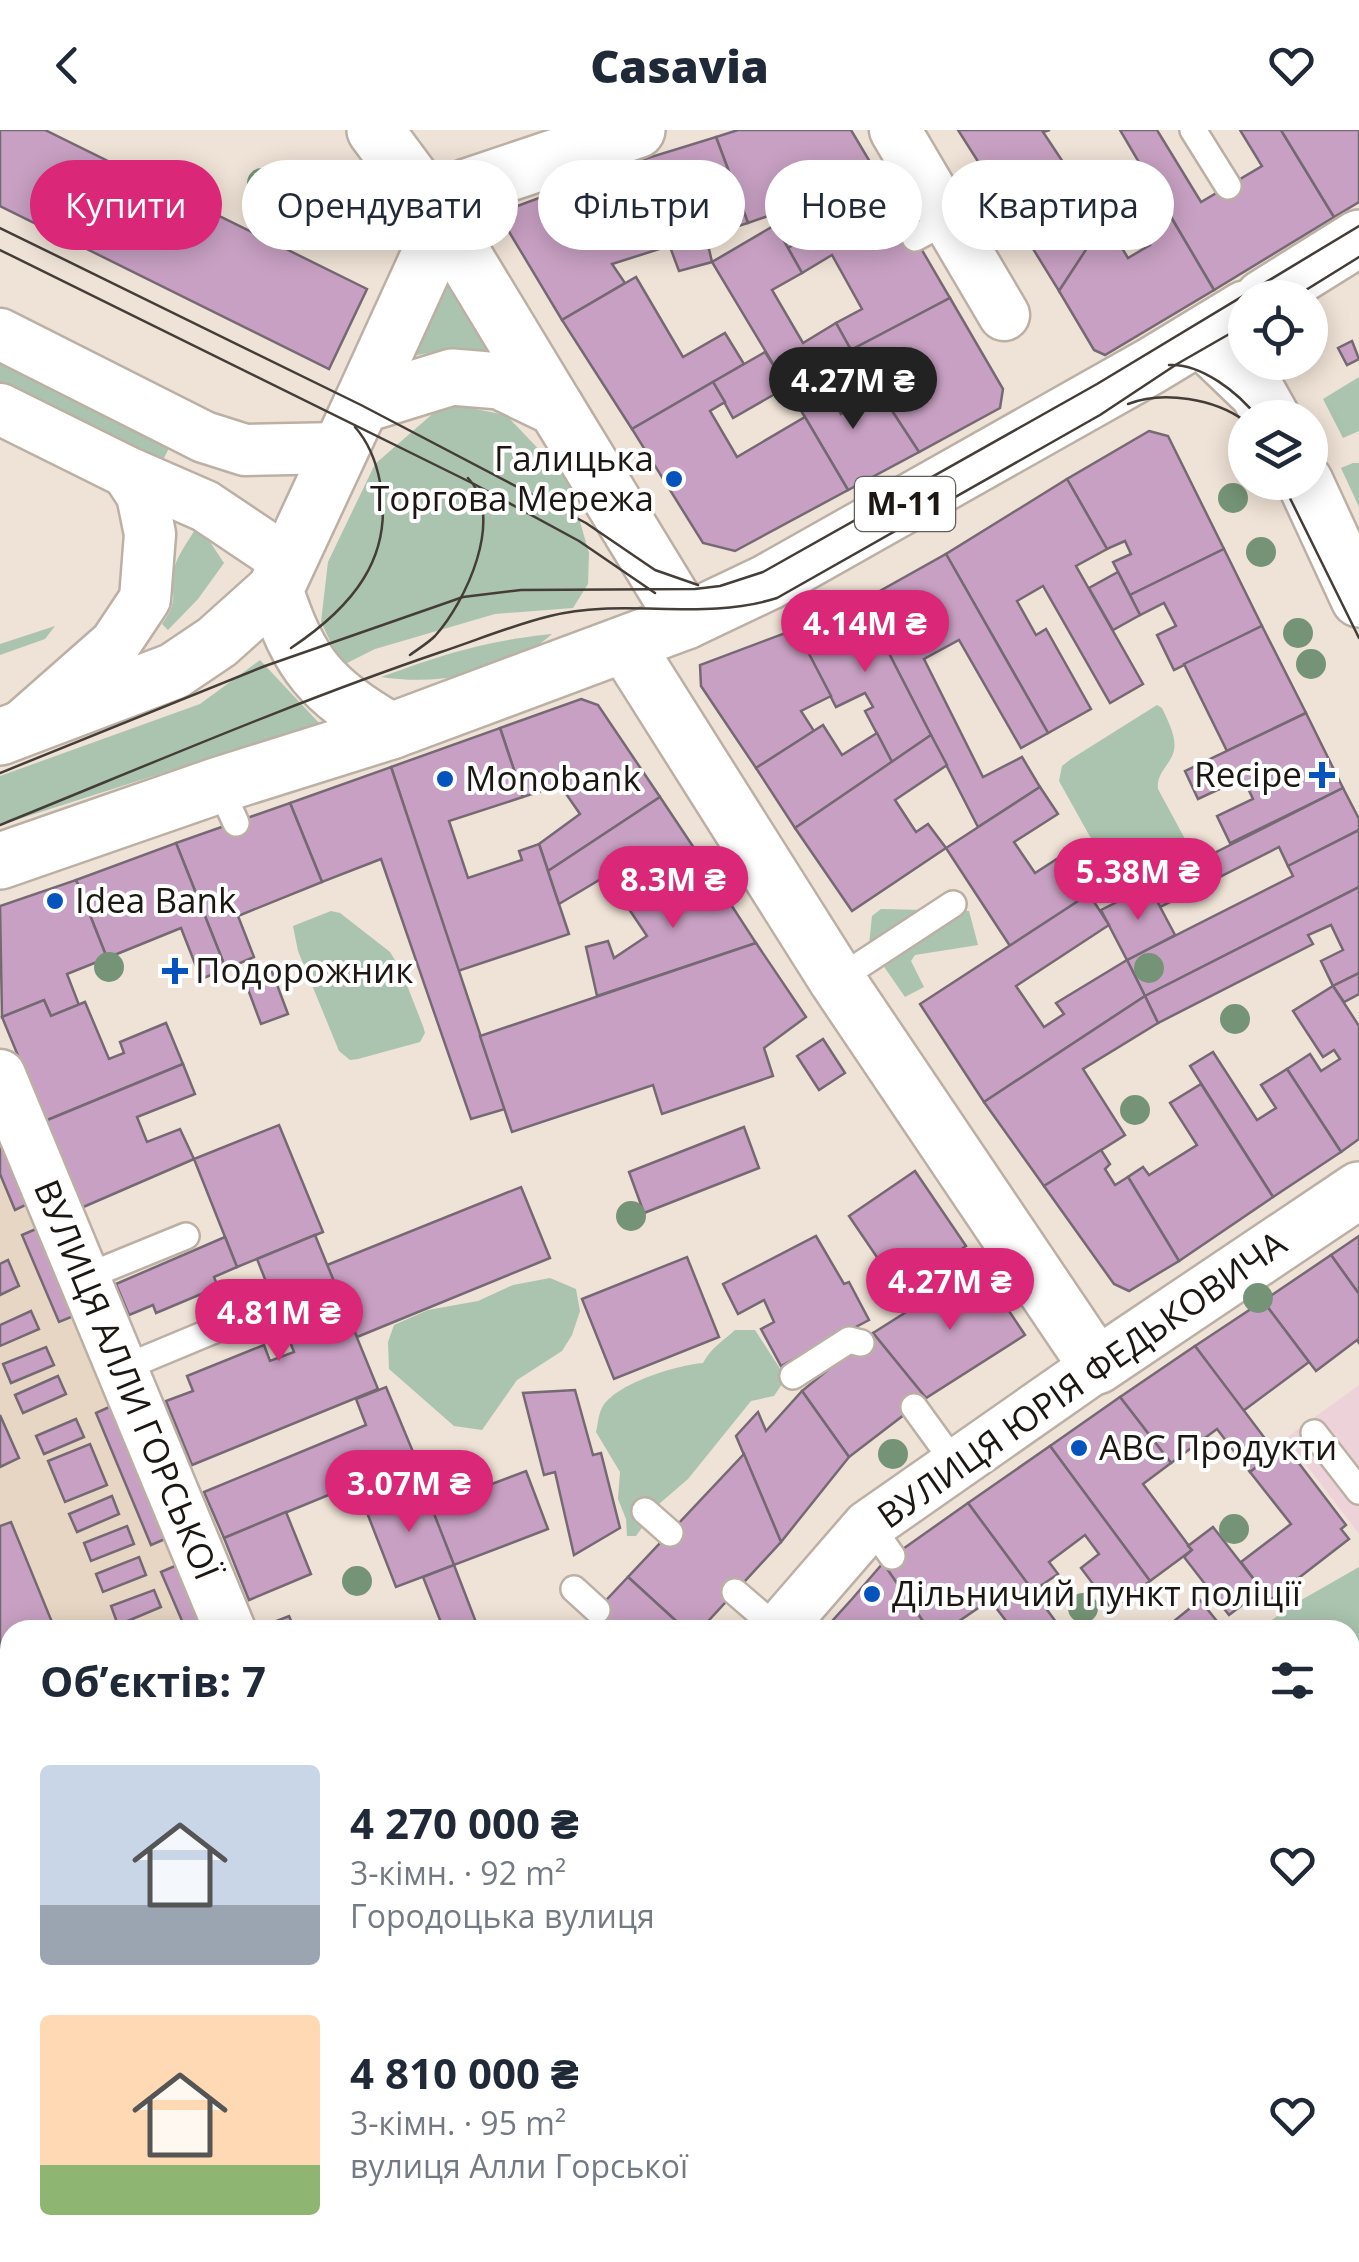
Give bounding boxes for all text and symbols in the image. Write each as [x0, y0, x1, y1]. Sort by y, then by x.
text: Casavia [590, 35, 769, 96]
icon: back [40, 38, 95, 93]
icon: heart [1264, 38, 1319, 93]
chip: Купити [30, 160, 222, 250]
chip: Орендувати [242, 160, 518, 250]
chip: Фільтри [538, 160, 745, 250]
chip: Нове [765, 160, 922, 250]
chip: Квартира [942, 160, 1174, 250]
map controls [1228, 280, 1328, 500]
button: locate [1228, 280, 1328, 380]
pin: 4.27M ₴ [761, 347, 945, 432]
text: 4.27M ₴ [791, 358, 915, 401]
button: layers [1228, 400, 1328, 500]
place label: Галицька Торгова Мережа [370, 434, 654, 521]
marker: Галицька Торгова Мережа [663, 468, 685, 490]
road number: М-11 [855, 477, 955, 531]
pin: 4.14M ₴ [773, 590, 957, 675]
text: 4.14M ₴ [803, 601, 927, 644]
place label: Recipe [1194, 750, 1302, 797]
place label: Monobank [465, 754, 641, 801]
marker: Recipe [1311, 764, 1333, 786]
marker: Monobank [434, 768, 456, 790]
pin: 5.38M ₴ [1046, 838, 1230, 923]
pin: 8.3M ₴ [592, 846, 754, 931]
text: 5.38M ₴ [1076, 849, 1200, 892]
text: 8.3M ₴ [620, 857, 726, 900]
place label: Idea Bank [75, 876, 237, 923]
marker: Idea Bank [44, 890, 66, 912]
place label: Подорожник [195, 946, 413, 993]
marker: Подорожник [164, 960, 186, 982]
street label: ВУЛИЦЯ АЛЛИ ГОРСЬКОЇ [24, 1172, 232, 1586]
street label: ВУЛИЦЯ ЮРІЯ ФЕДЬКОВИЧА [867, 1219, 1296, 1538]
pin: 4.27M ₴ [858, 1248, 1042, 1333]
text: 4.27M ₴ [888, 1259, 1012, 1302]
pin: 4.81M ₴ [187, 1279, 371, 1364]
text: 4.81M ₴ [217, 1290, 341, 1333]
place label: ABC Продукти [1099, 1423, 1337, 1470]
marker: ABC Продукти [1068, 1437, 1090, 1459]
pin: 3.07M ₴ [317, 1450, 501, 1535]
text: 3.07M ₴ [347, 1461, 471, 1504]
place label: Дільничий пункт поліції [892, 1569, 1302, 1616]
marker: Дільничий пункт поліції [861, 1583, 883, 1605]
text: Об’єктів: 7 [40, 1652, 266, 1709]
icon: filters [1265, 1653, 1320, 1708]
text: 4 270 000 ₴ [350, 1794, 579, 1851]
icon: home [120, 1805, 240, 1925]
icon: heart [1265, 1838, 1320, 1893]
text: 3-кімн. · 92 m² [350, 1851, 566, 1894]
text: Городоцька вулиця [350, 1894, 655, 1937]
text: 4 810 000 ₴ [350, 2044, 579, 2101]
icon: home [120, 2055, 240, 2175]
icon: heart [1265, 2088, 1320, 2143]
text: 3-кімн. · 95 m² [350, 2101, 566, 2144]
text: вулиця Алли Горської [350, 2144, 688, 2187]

